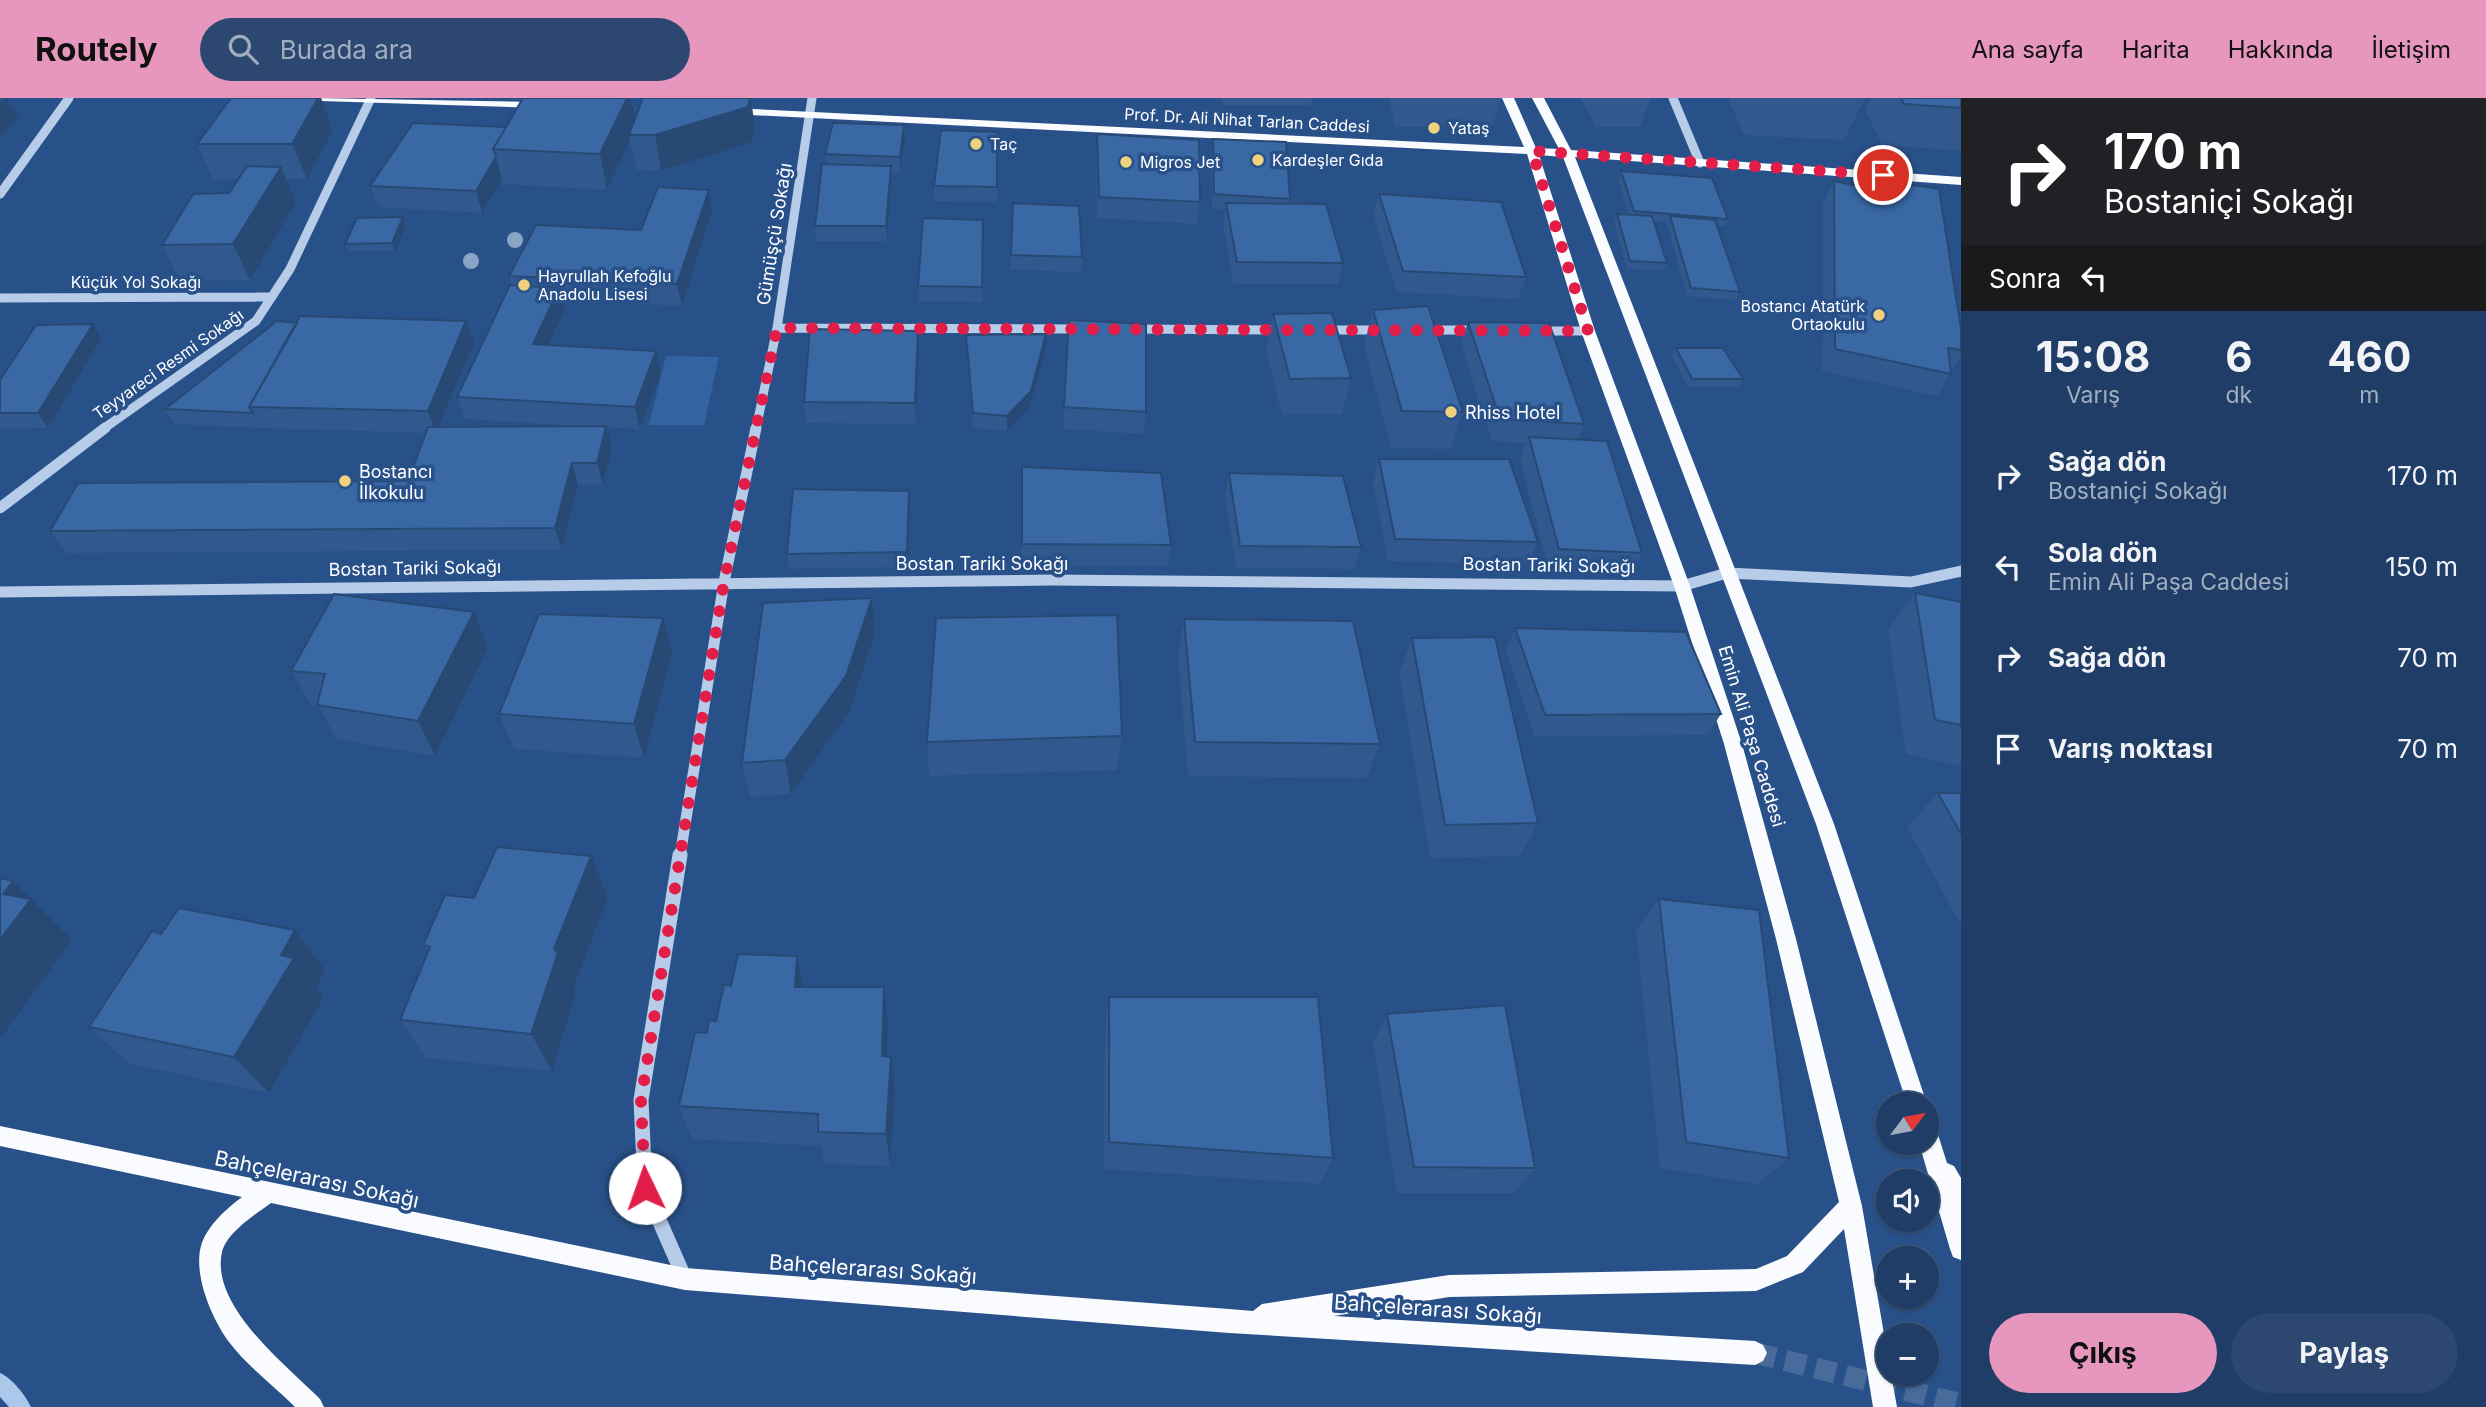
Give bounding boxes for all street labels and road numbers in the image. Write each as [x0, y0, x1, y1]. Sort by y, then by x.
street label: Prof. Dr. Ali Nihat Tarlan Caddesi [1124, 104, 1370, 136]
street label: Gümüşçü Sokağı [752, 161, 796, 307]
street label: Küçük Yol Sokağı [71, 272, 201, 292]
street label: Teyyareci Resmi Sokağı [89, 304, 247, 424]
street label: Bostan Tariki Sokağı [896, 553, 1068, 574]
street label: Bostan Tariki Sokağı [1462, 553, 1636, 577]
street label: Bostan Tariki Sokağı [328, 556, 502, 580]
street label: Emin Ali Paşa Caddesi [1714, 643, 1790, 829]
street label: Bahçelerarası Sokağı [213, 1145, 421, 1213]
street label: Bahçelerarası Sokağı [768, 1249, 978, 1289]
street label: Bahçelerarası Sokağı [1333, 1289, 1543, 1329]

